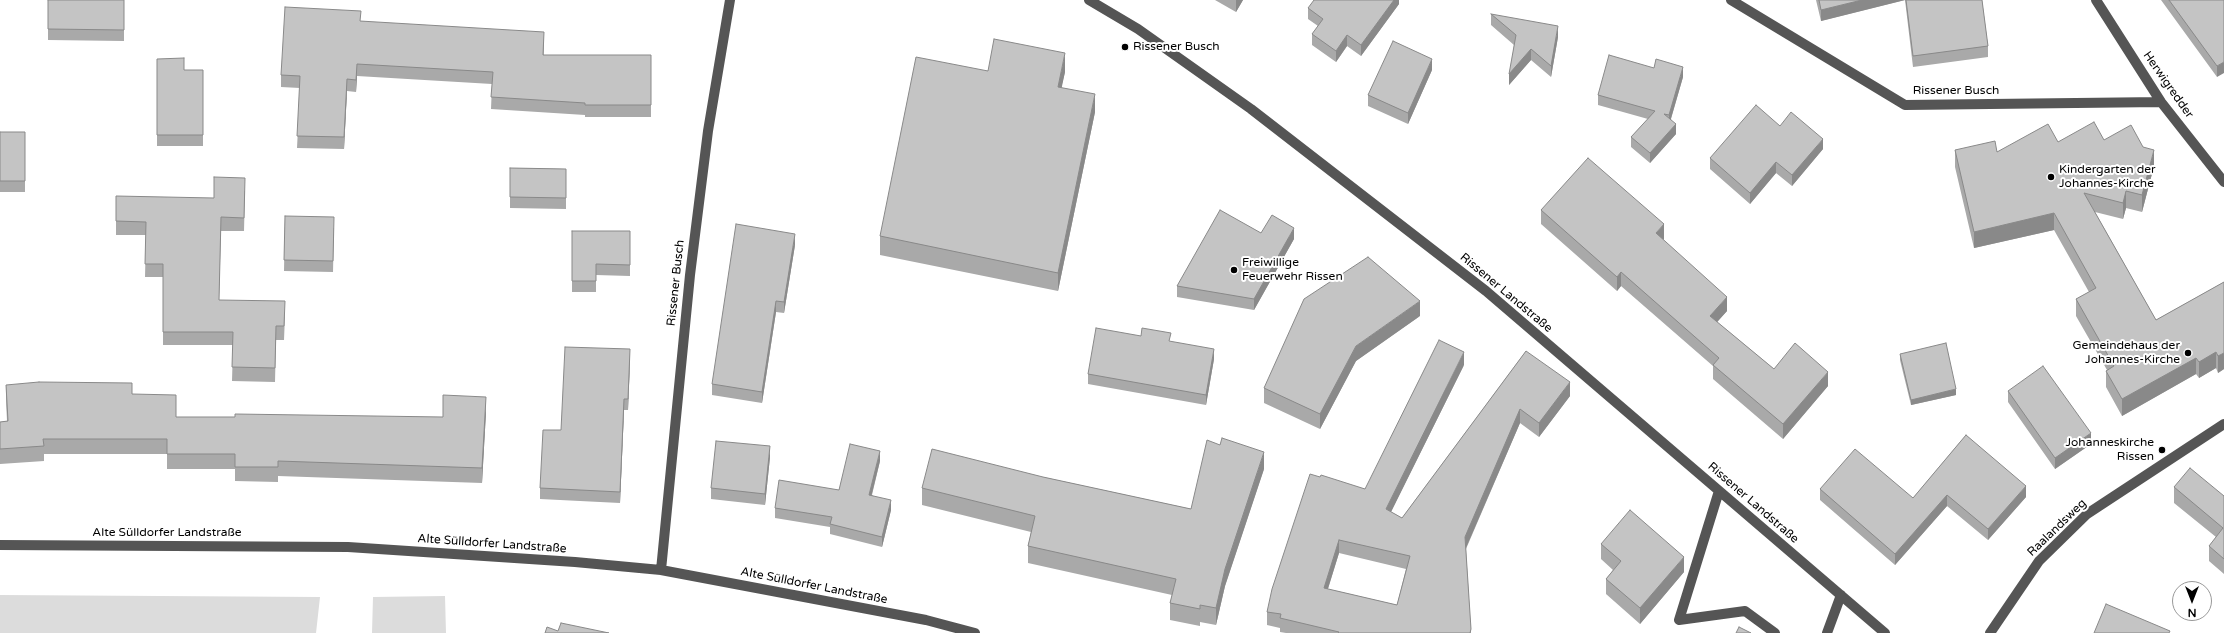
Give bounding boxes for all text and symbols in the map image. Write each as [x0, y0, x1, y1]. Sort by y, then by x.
place label: Rissener Busch [1133, 40, 1220, 54]
marker: Rissener Busch [1120, 42, 1130, 52]
street label: Herwigredder [2140, 49, 2196, 121]
street label: Rissener Busch [1913, 84, 1999, 98]
place label: Kindergarten der Johannes-Kirche [2059, 163, 2156, 191]
marker: Kindergarten der Johannes-Kirche [2046, 172, 2056, 182]
street label: Rissener Busch [664, 239, 688, 327]
street label: Rissener Landstraße [1457, 250, 1555, 336]
place label: Freiwillige Feuerwehr Rissen [1242, 256, 1343, 284]
marker: Freiwillige Feuerwehr Rissen [1229, 265, 1239, 275]
place label: Gemeindehaus der Johannes-Kirche [2073, 339, 2180, 367]
marker: Gemeindehaus der Johannes-Kirche [2183, 348, 2193, 358]
place label: Johanneskirche Rissen [2065, 436, 2154, 464]
marker: Johanneskirche Rissen [2157, 445, 2167, 455]
street label: Rissener Landstraße [1705, 460, 1801, 546]
street label: Raalandsweg [2025, 496, 2089, 560]
street label: Alte Sülldorfer Landstraße [92, 526, 242, 540]
street label: Alte Sülldorfer Landstraße [417, 532, 567, 556]
street label: Alte Sülldorfer Landstraße [739, 565, 889, 607]
north arrow [2172, 581, 2212, 621]
text: N [2188, 606, 2196, 619]

